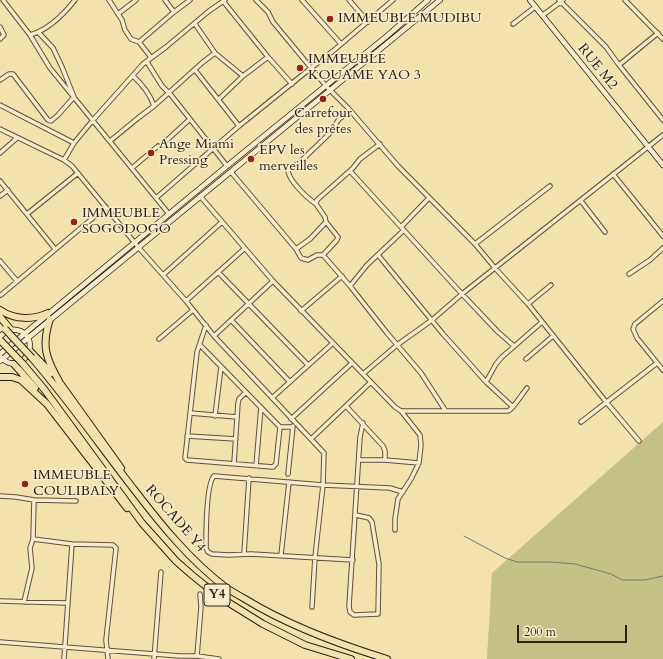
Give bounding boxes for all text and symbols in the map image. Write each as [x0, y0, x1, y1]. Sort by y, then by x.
place label: IMMEUBLE MUDIBU [338, 11, 481, 27]
marker: IMMEUBLE MUDIBU [325, 14, 335, 24]
street label: RUE M2 [574, 41, 620, 93]
place label: IMMEUBLE KOUAME YAO 3 [308, 52, 421, 84]
marker: IMMEUBLE KOUAME YAO 3 [295, 63, 305, 73]
marker: Carrefour des prêtes [318, 94, 328, 104]
place label: Carrefour des prêtes [294, 106, 352, 138]
place label: Ange Miami Pressing [159, 137, 234, 170]
place label: EPV les merveilles [259, 143, 318, 176]
marker: Ange Miami Pressing [146, 148, 156, 158]
marker: EPV les merveilles [246, 154, 256, 164]
place label: IMMEUBLE SOGODOGO [82, 206, 171, 238]
marker: IMMEUBLE SOGODOGO [69, 217, 79, 227]
place label: IMMEUBLE COULIBALY [33, 468, 119, 500]
marker: IMMEUBLE COULIBALY [20, 479, 30, 489]
street label: ROCADE Y4 [141, 482, 209, 556]
road number: Y4 [204, 584, 230, 606]
scale bar [519, 617, 629, 643]
text: 200 m [524, 624, 556, 640]

